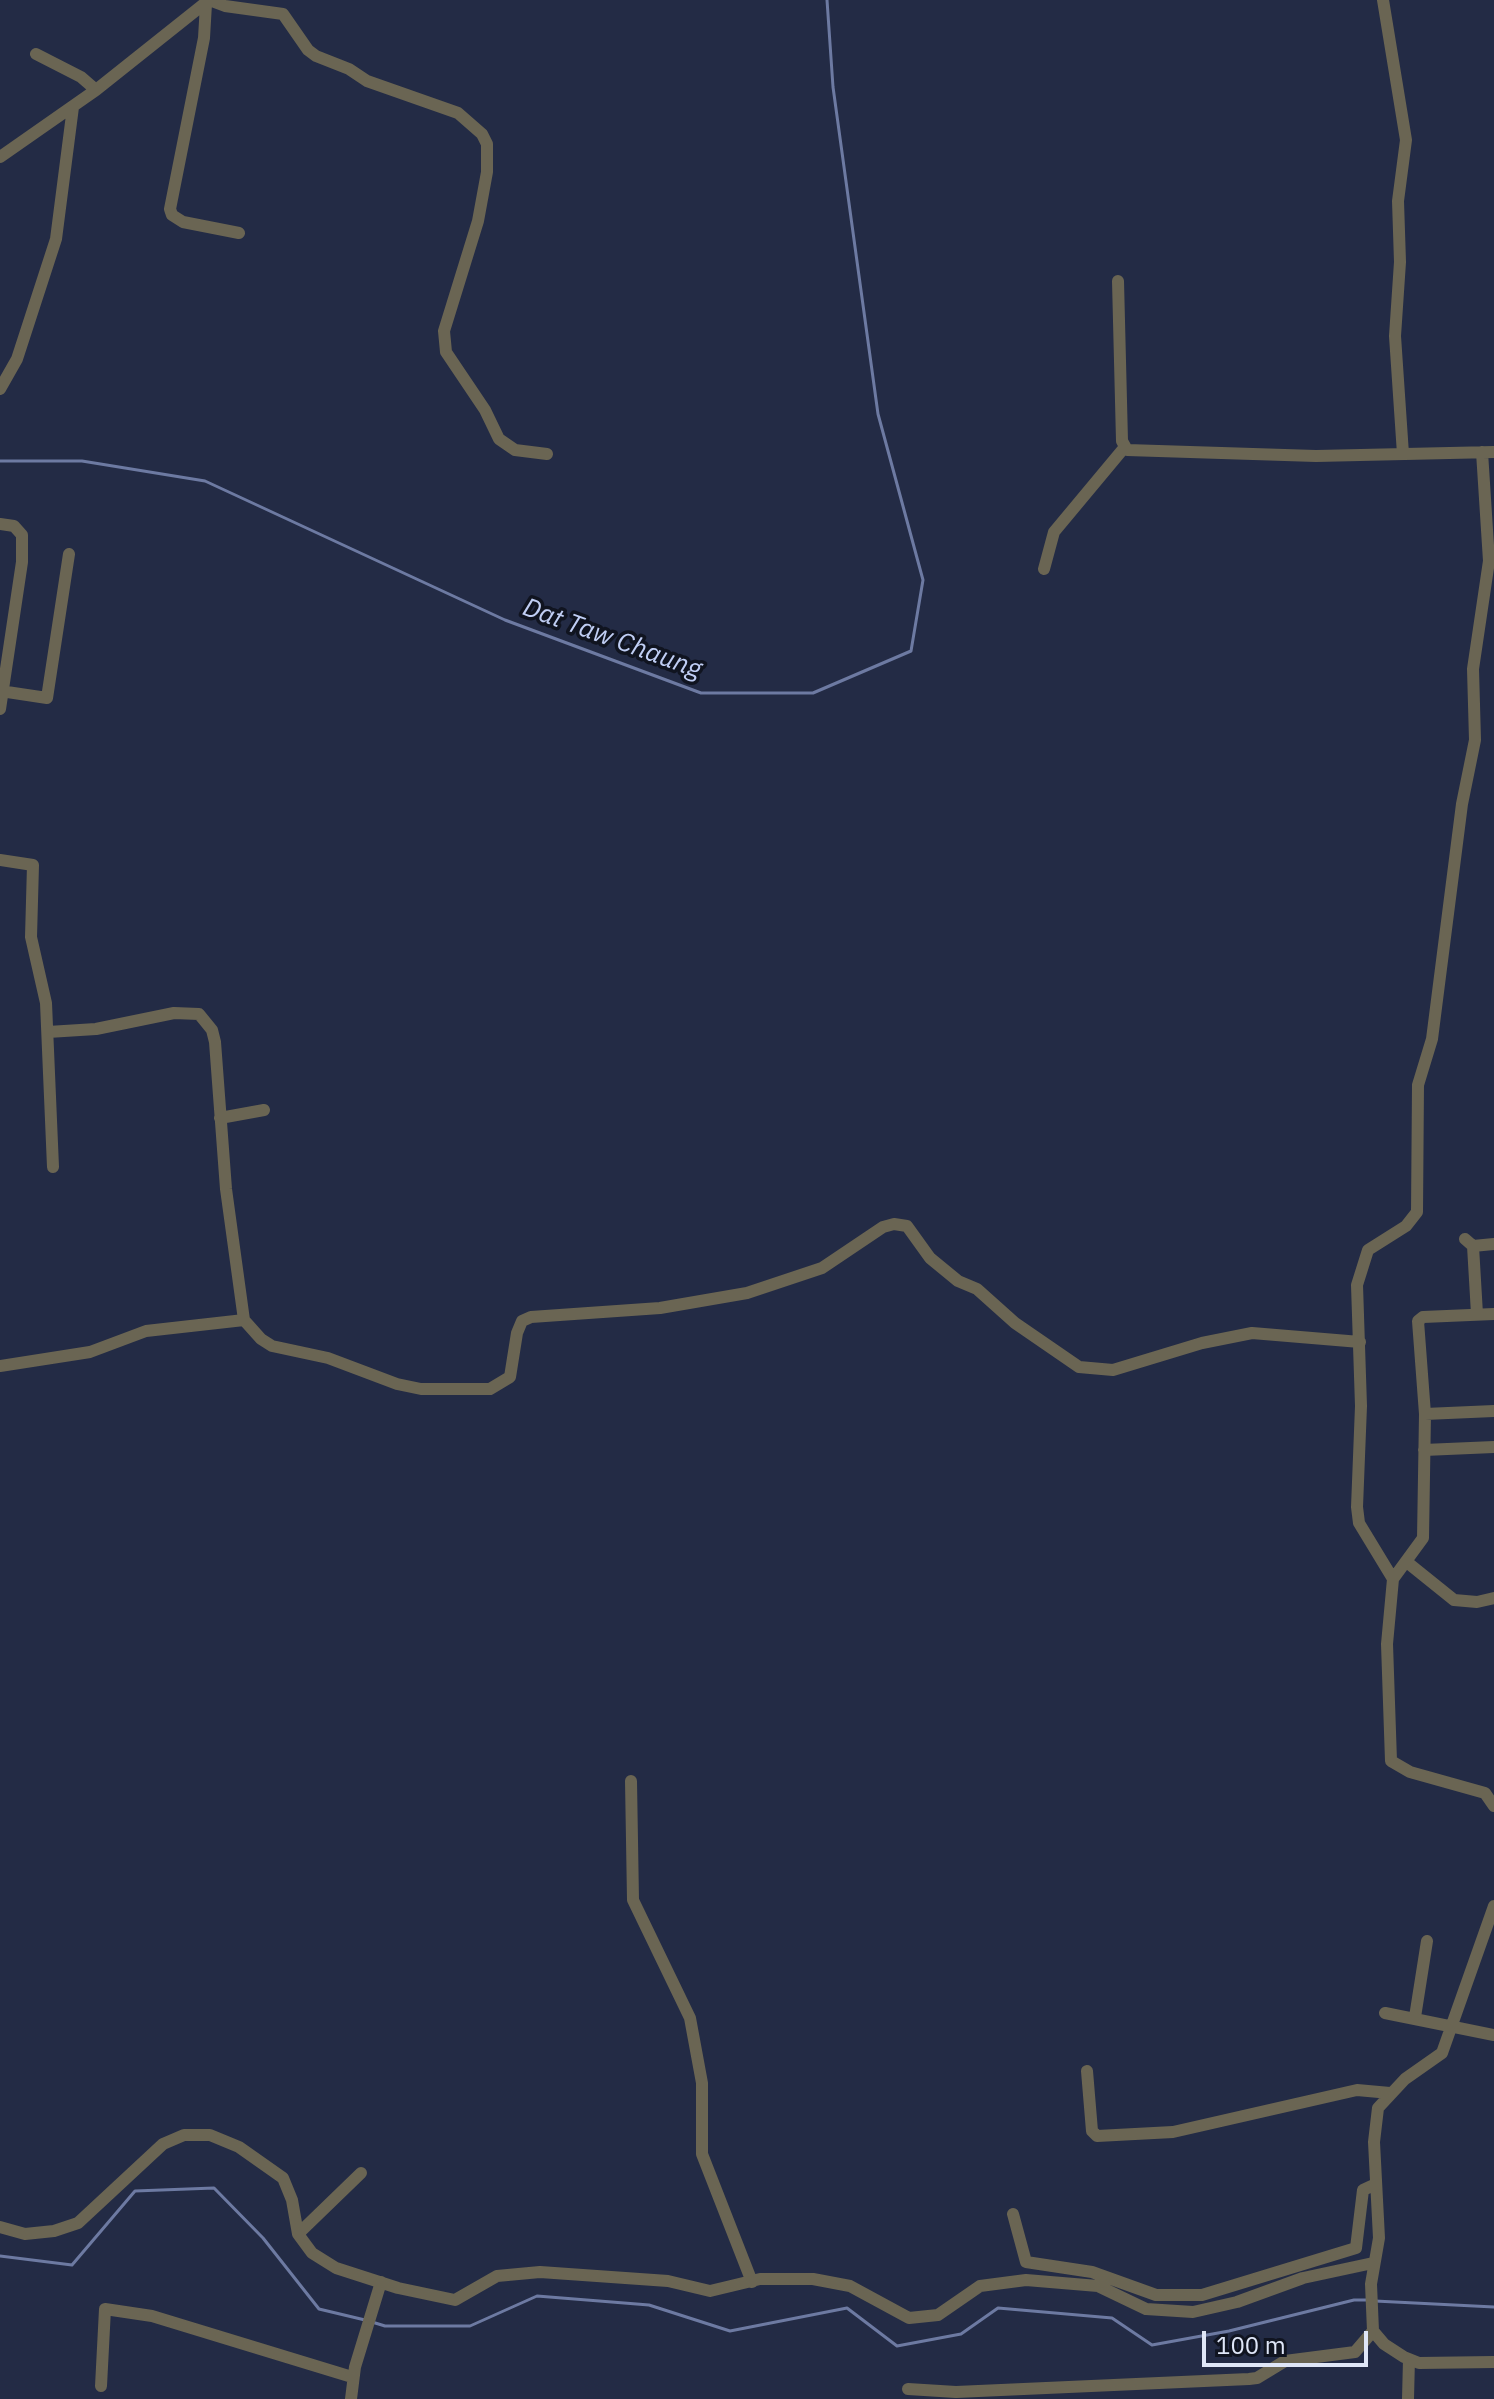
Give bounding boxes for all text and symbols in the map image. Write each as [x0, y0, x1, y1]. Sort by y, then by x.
water label: Dat Taw Chaung [518, 592, 706, 686]
scale bar [1206, 2315, 1372, 2365]
text: 100 m [1216, 2329, 1286, 2361]

